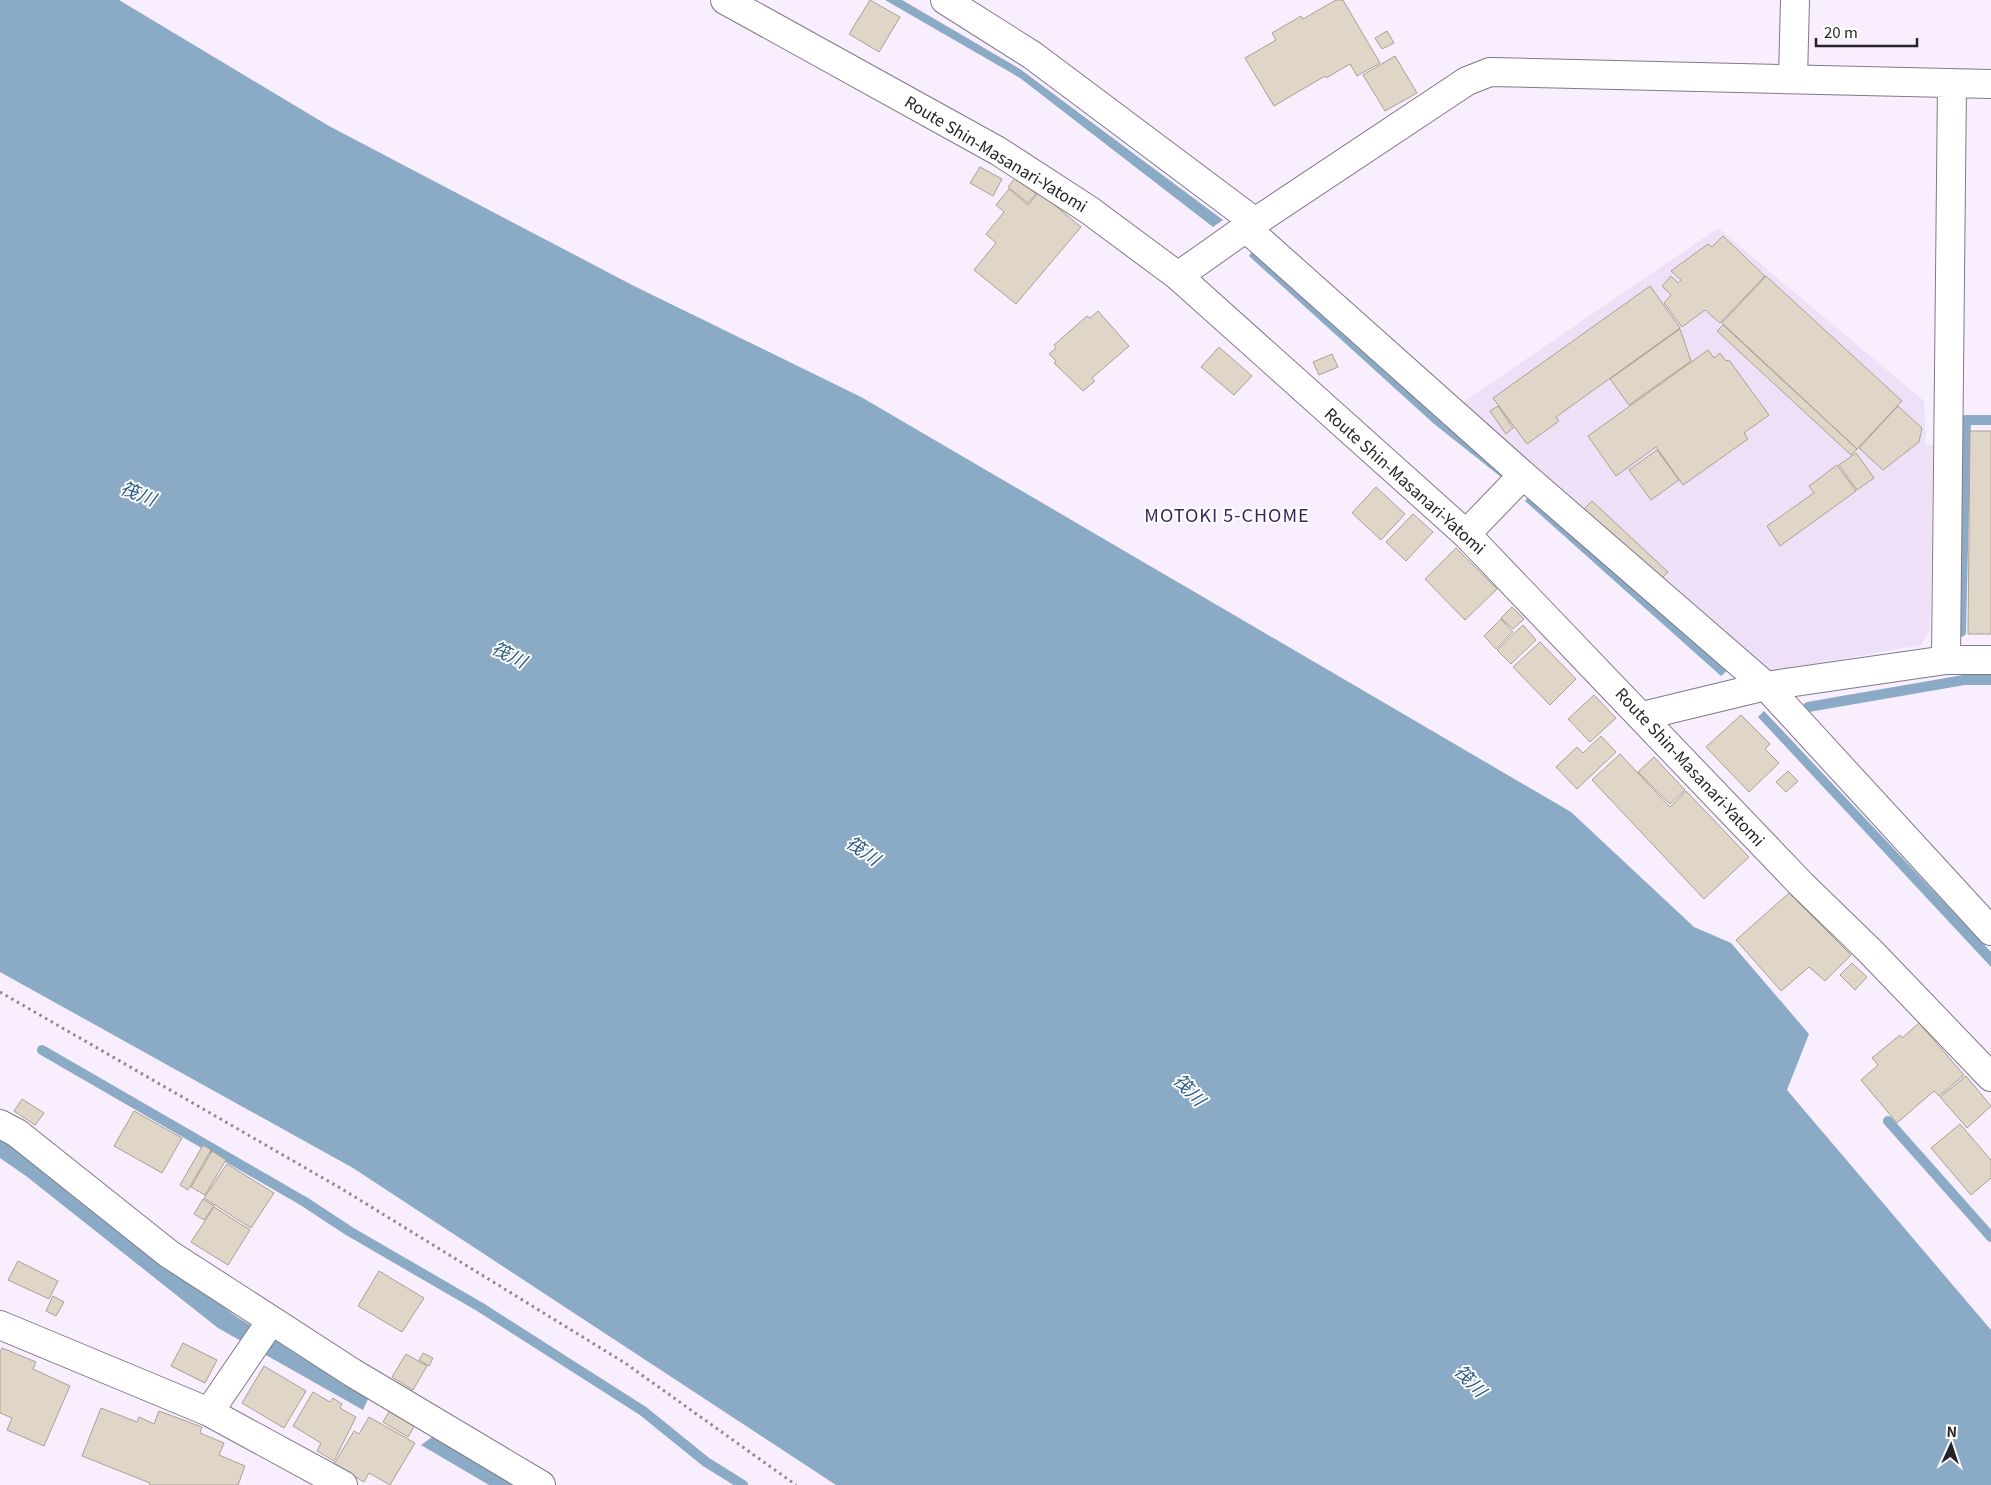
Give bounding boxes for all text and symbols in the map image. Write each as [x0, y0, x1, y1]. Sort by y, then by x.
scale bar [1816, 15, 1917, 47]
text: 20 m [1824, 21, 1858, 42]
street label: Route Shin-Masanari-Yatomi [901, 89, 1092, 217]
street label: Route Shin-Masanari-Yatomi [1320, 401, 1491, 559]
water label: 筏川 [117, 473, 162, 512]
district label: MOTOKI 5-CHOME [1144, 501, 1310, 527]
water label: 筏川 [488, 633, 534, 674]
street label: Route Shin-Masanari-Yatomi [1611, 682, 1771, 851]
water label: 筏川 [842, 828, 888, 871]
water label: 筏川 [1169, 1067, 1214, 1112]
water label: 筏川 [1450, 1358, 1495, 1403]
north arrow [1926, 1420, 1976, 1470]
text: N [1946, 1421, 1957, 1441]

